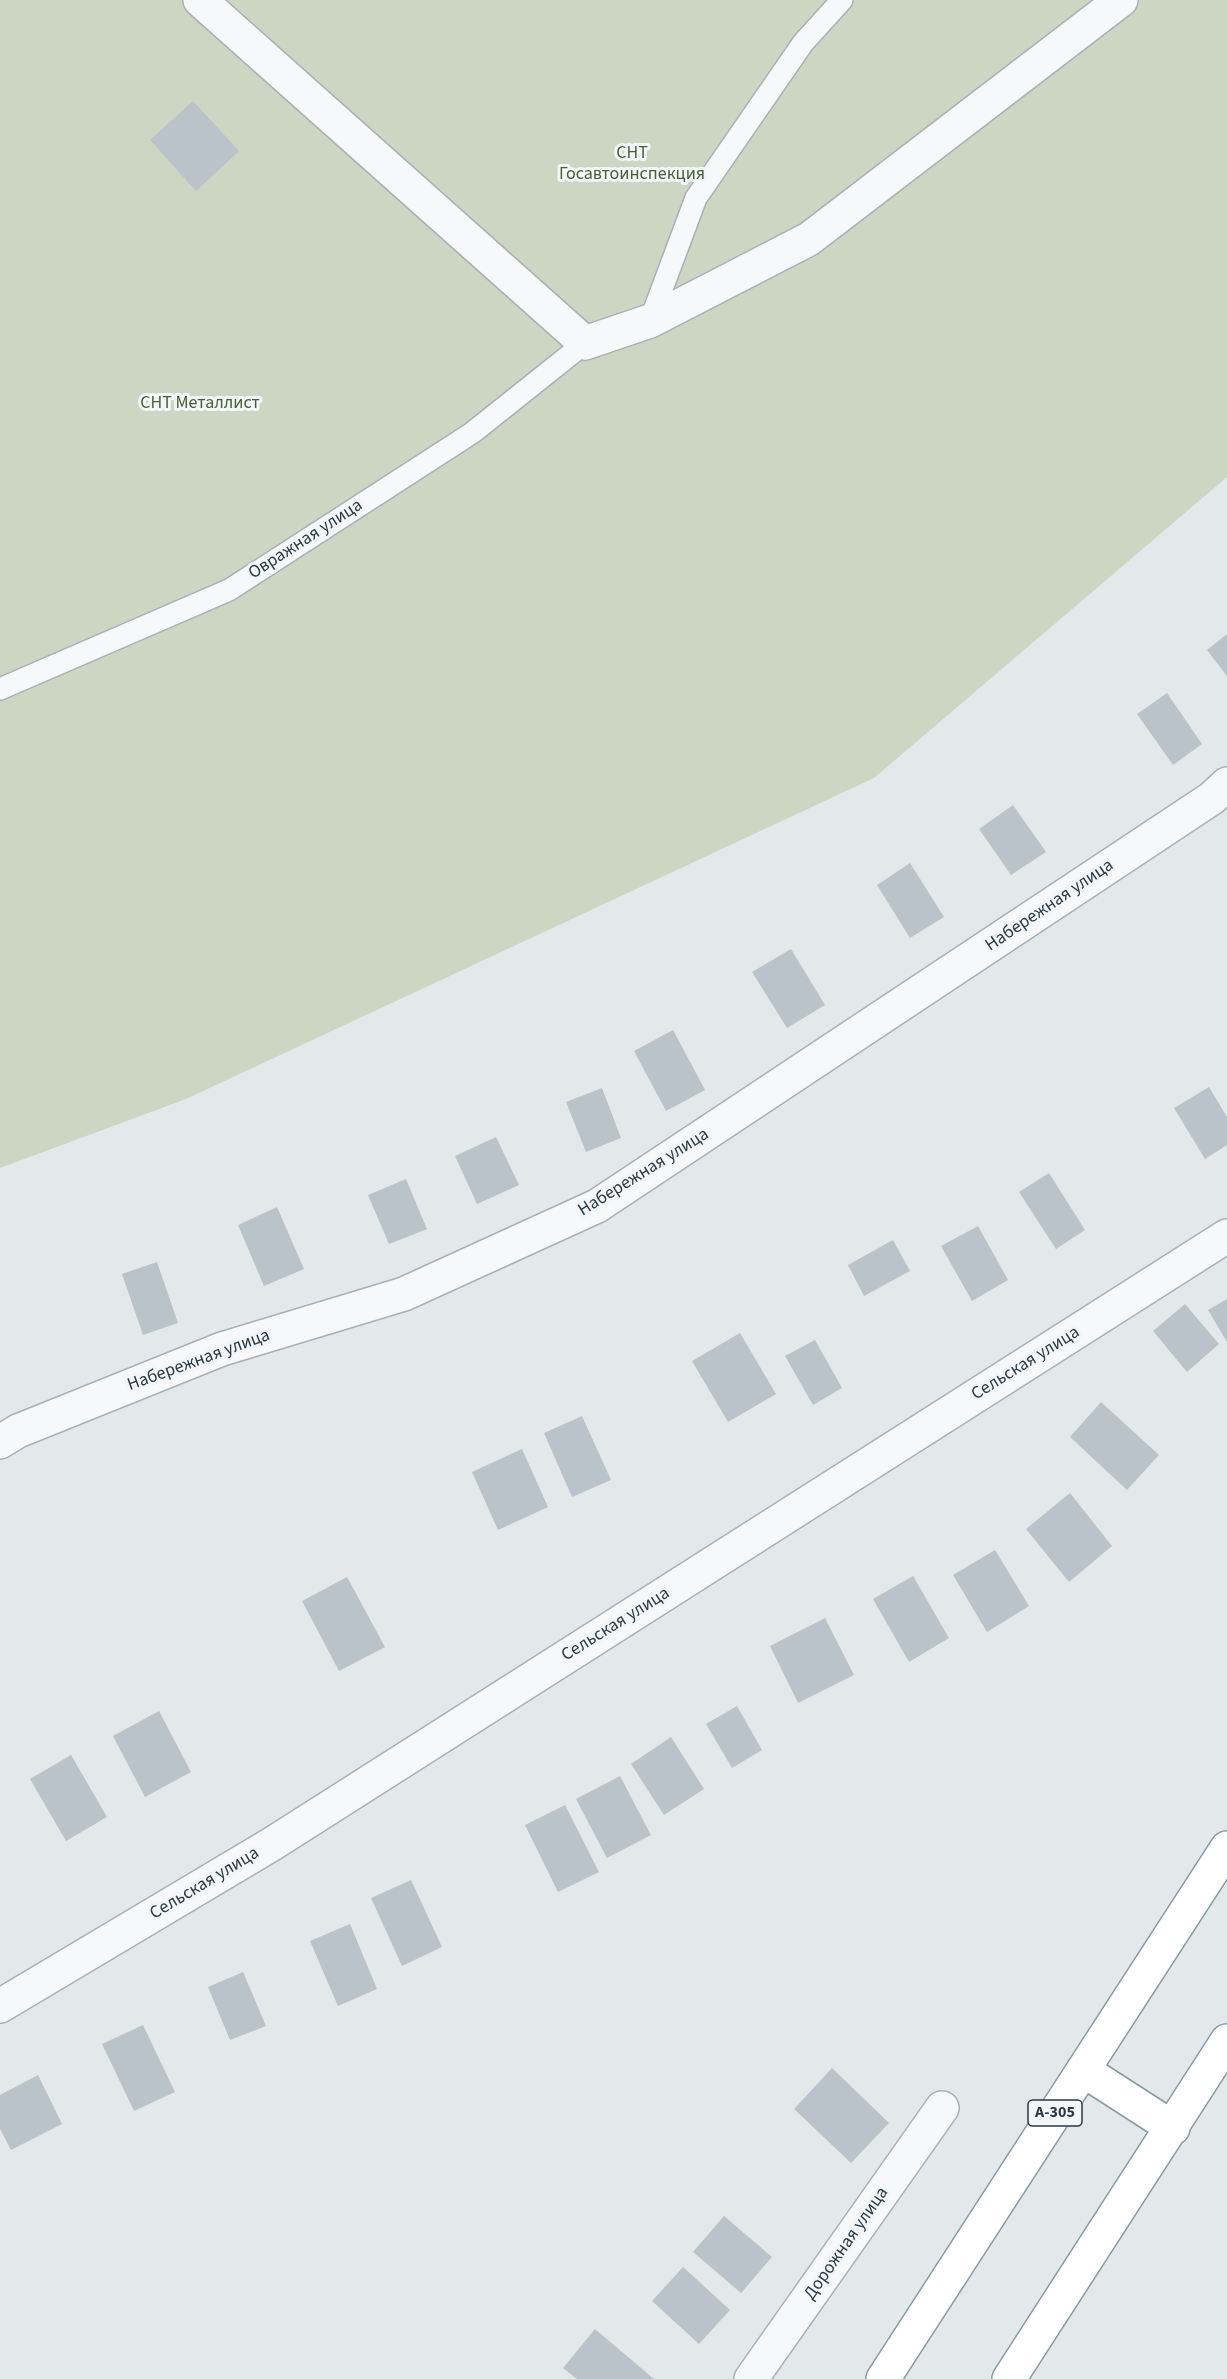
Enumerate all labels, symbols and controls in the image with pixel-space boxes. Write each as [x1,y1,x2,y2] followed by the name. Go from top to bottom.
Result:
[559,143,705,186] park label: СНТ Госавтоинспекция
[140,393,260,415] park label: СНТ Металлист
[245,495,367,585] street label: Овражная улица
[982,855,1118,957] street label: Набережная улица
[575,1124,713,1222] street label: Набережная улица
[968,1322,1084,1406] street label: Сельская улица
[125,1325,273,1397] street label: Набережная улица
[558,1583,674,1667] street label: Сельская улица
[146,1843,264,1925] street label: Сельская улица
[1028,2100,1082,2126] road number: А-305
[800,2183,894,2305] street label: Дорожная улица

